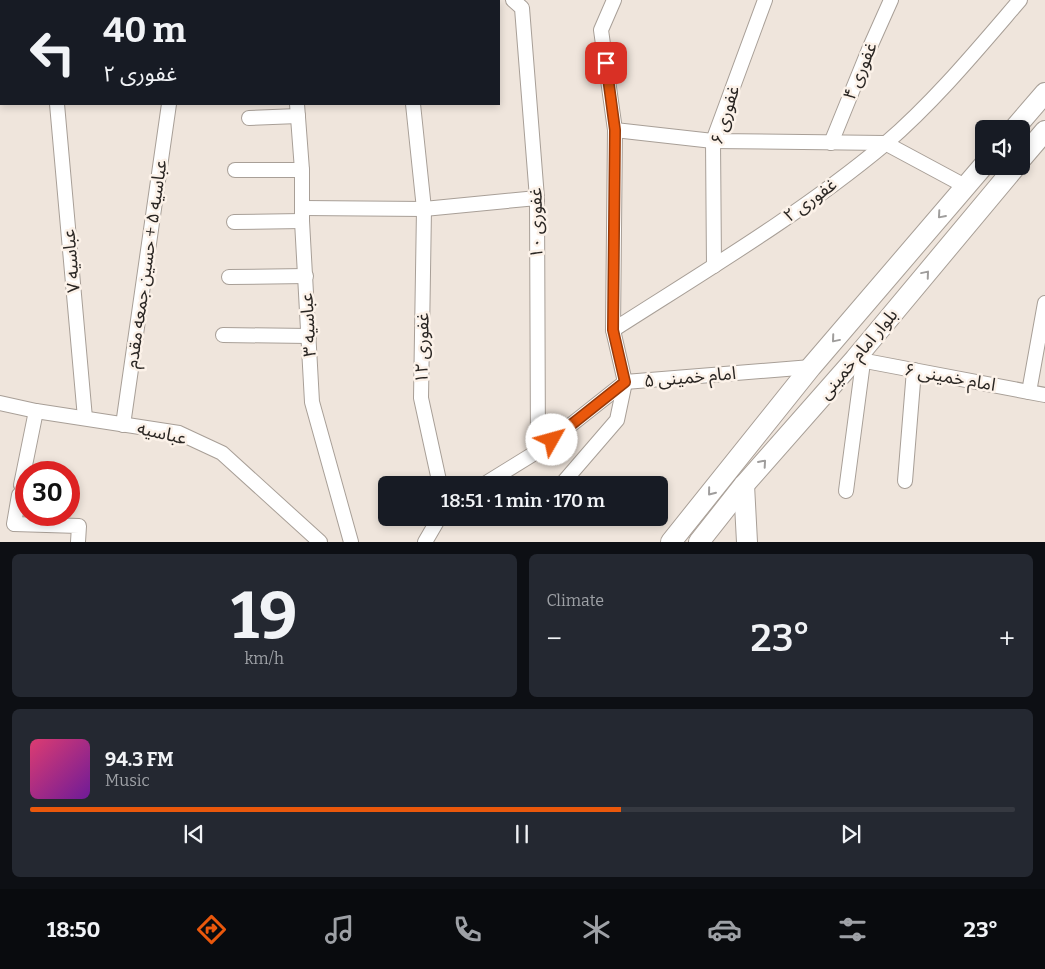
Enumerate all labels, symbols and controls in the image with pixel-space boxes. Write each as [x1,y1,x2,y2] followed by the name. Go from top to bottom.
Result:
[103,9,186,51] text: 40 m
[20,20,85,85] icon: left
[838,39,882,103] street label: غفوری ۴
[585,42,627,84] pin
[592,49,620,77] icon: arrive
[103,60,177,87] text: غفوری ۲
[706,83,744,147] street label: غفوری ۶
[975,120,1030,175] map controls
[975,120,1030,175] button: sound
[120,158,174,370] street label: عباسیه ۵ + حسین جمعه مقدم
[779,173,841,227] street label: غفوری ۲
[524,187,548,259] street label: غفوری ۱۰
[938,209,946,218] one-way arrow
[57,228,85,294] street label: عباسیه ۷
[921,270,930,279] one-way arrow
[295,292,321,358] street label: عباسیه ۳
[814,304,905,406] street label: بلوار امام خمینی
[410,312,434,384] street label: غفوری ۱۲
[832,333,841,342] one-way arrow
[902,358,997,399] street label: امام خمینی ۶
[643,362,737,395] street label: امام خمینی ۵
[525,413,577,465] position arrow
[135,417,189,449] street label: عباسیه
[758,460,767,469] one-way arrow
[15,461,80,526] speed limit sign: 30
[708,487,717,496] one-way arrow
[441,489,605,512] text: 18:51 · 1 min · 170 m
[231,577,298,655] text: 19
[547,591,604,610] text: Climate
[751,615,810,661] text: 23°
[547,622,562,655] text: −
[999,622,1015,655] text: +
[244,649,284,668] text: km/h
[105,748,173,771] text: 94.3 FM
[105,771,150,790] text: Music
[180,820,208,848] icon: previous
[508,820,536,848] icon: pause
[837,820,865,848] icon: next
[194,912,229,947] icon: directions
[322,912,357,947] icon: music
[450,912,485,947] icon: phone
[579,912,614,947] icon: climate
[707,912,742,947] icon: car
[835,912,870,947] icon: filters
[47,916,101,943] text: 18:50
[964,916,998,943] text: 23°

